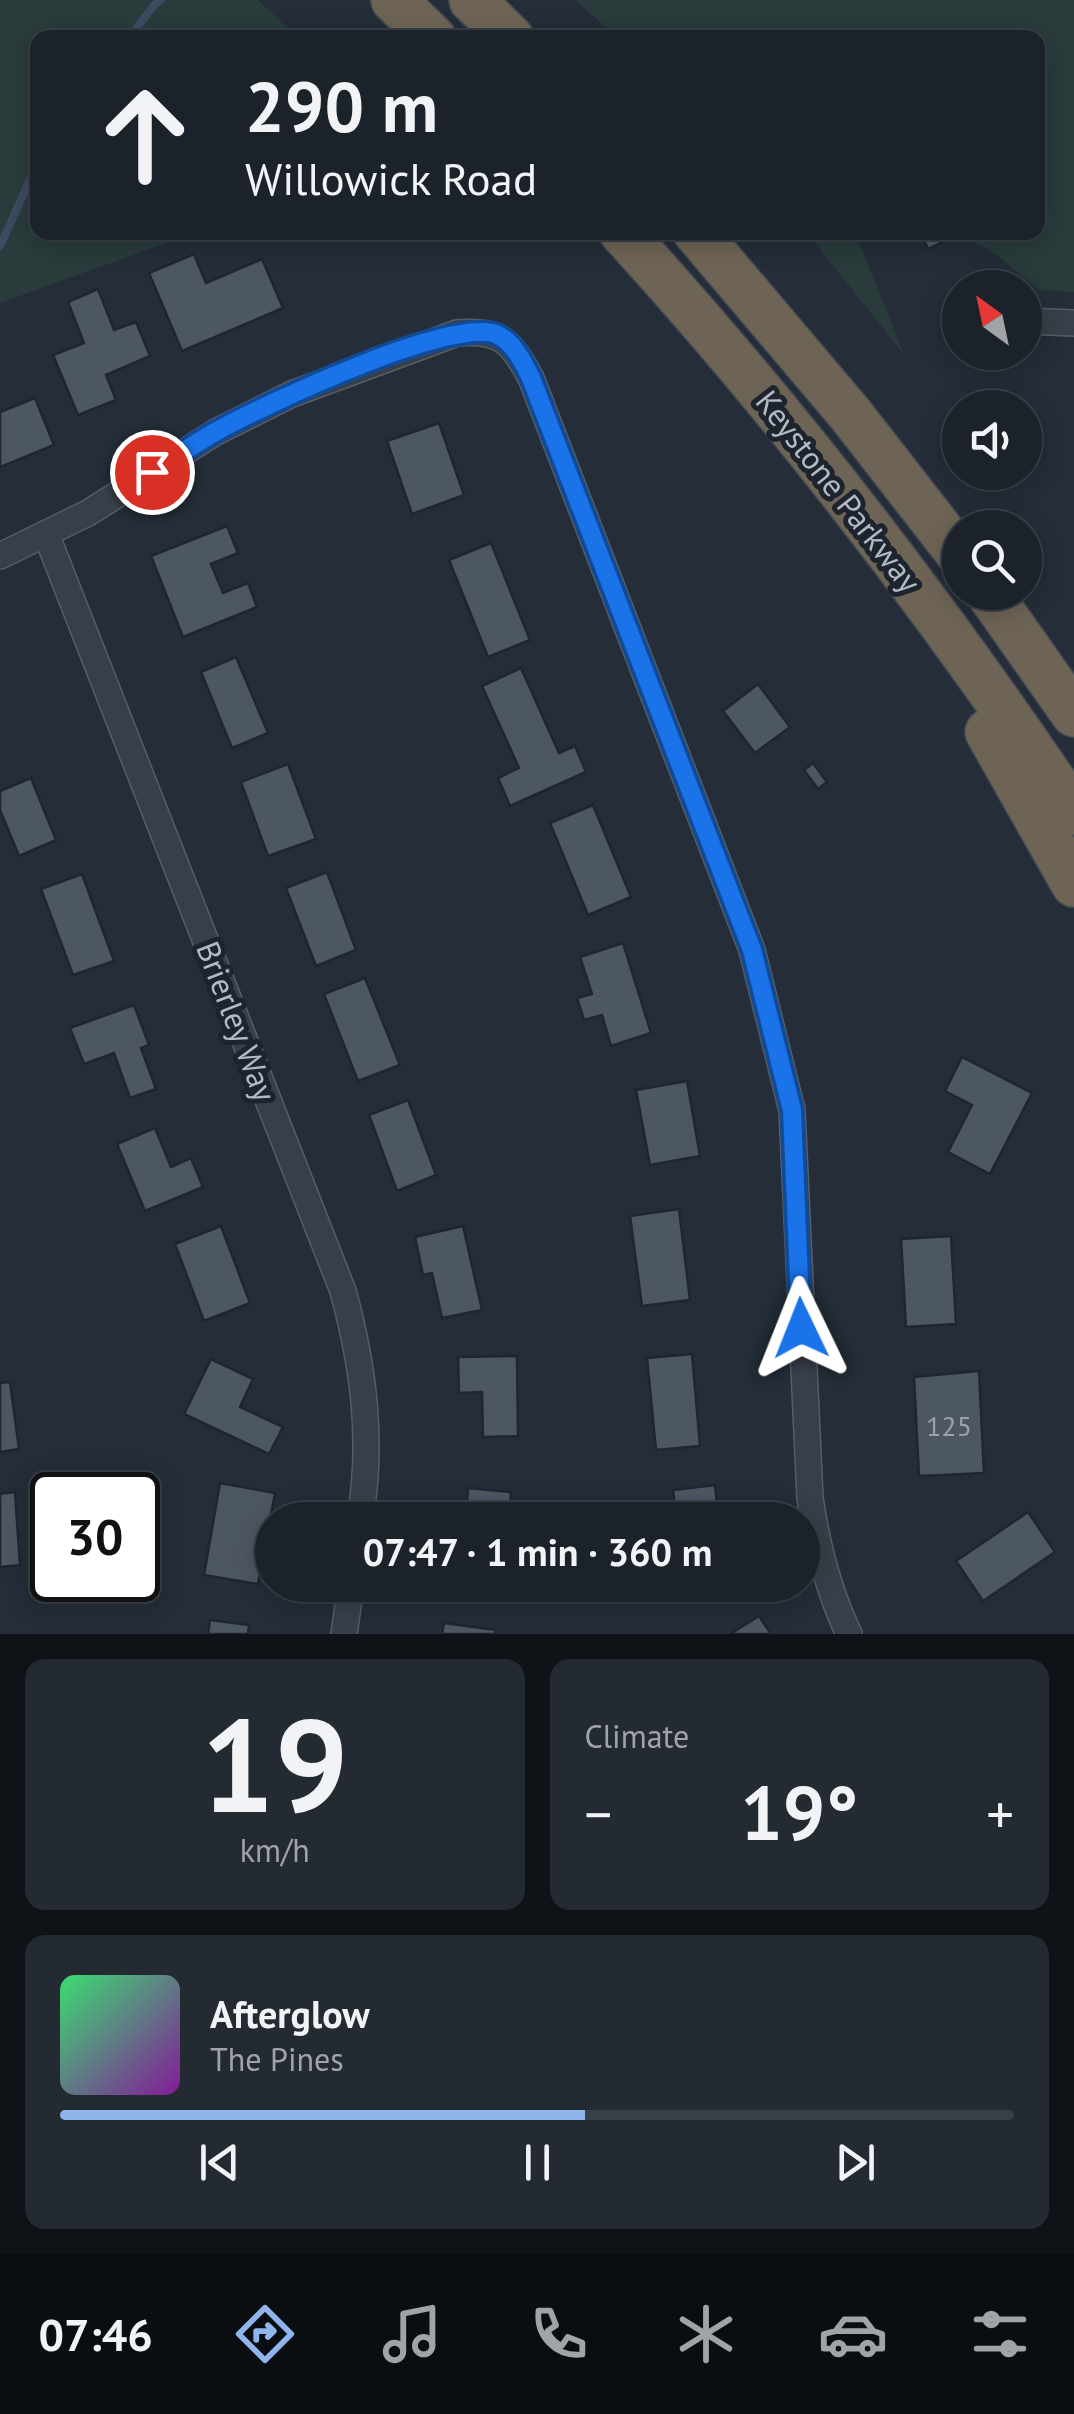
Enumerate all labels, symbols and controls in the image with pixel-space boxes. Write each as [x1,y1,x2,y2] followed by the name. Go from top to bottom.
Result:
[245,61,438,151] text: 290 m
[80,70,210,200] icon: ahead
[245,149,537,207] text: Willowick Road
[942,270,1042,370] north arrow
[942,270,1042,610] map controls
[747,382,931,601] street label: Keystone Parkway
[942,390,1042,490] button: sound
[110,430,195,515] pin
[125,445,180,500] icon: arrive
[942,510,1042,610] button: search
[187,935,287,1107] street label: Brierley Way
[749,1276,853,1380] position arrow
[926,1407,972,1444] house number: 125
[30,1472,160,1602] speed limit sign: 30
[363,1527,712,1576] text: 07:47 · 1 min · 360 m
[201,1680,348,1848] text: 19
[585,1715,689,1757] text: Climate
[740,1764,858,1861] text: 19°
[585,1778,612,1849] text: −
[986,1778,1014,1849] text: +
[240,1829,310,1871] text: km/h
[210,1989,370,2038] text: Afterglow
[210,2038,344,2080] text: The Pines
[192,2135,247,2190] icon: previous
[510,2135,565,2190] icon: pause
[828,2135,883,2190] icon: next
[230,2299,300,2369] icon: directions
[377,2299,447,2369] icon: music
[524,2299,594,2369] icon: phone
[671,2299,741,2369] icon: climate
[818,2299,888,2369] icon: car
[965,2299,1035,2369] icon: filters
[39,2305,153,2363] text: 07:46

